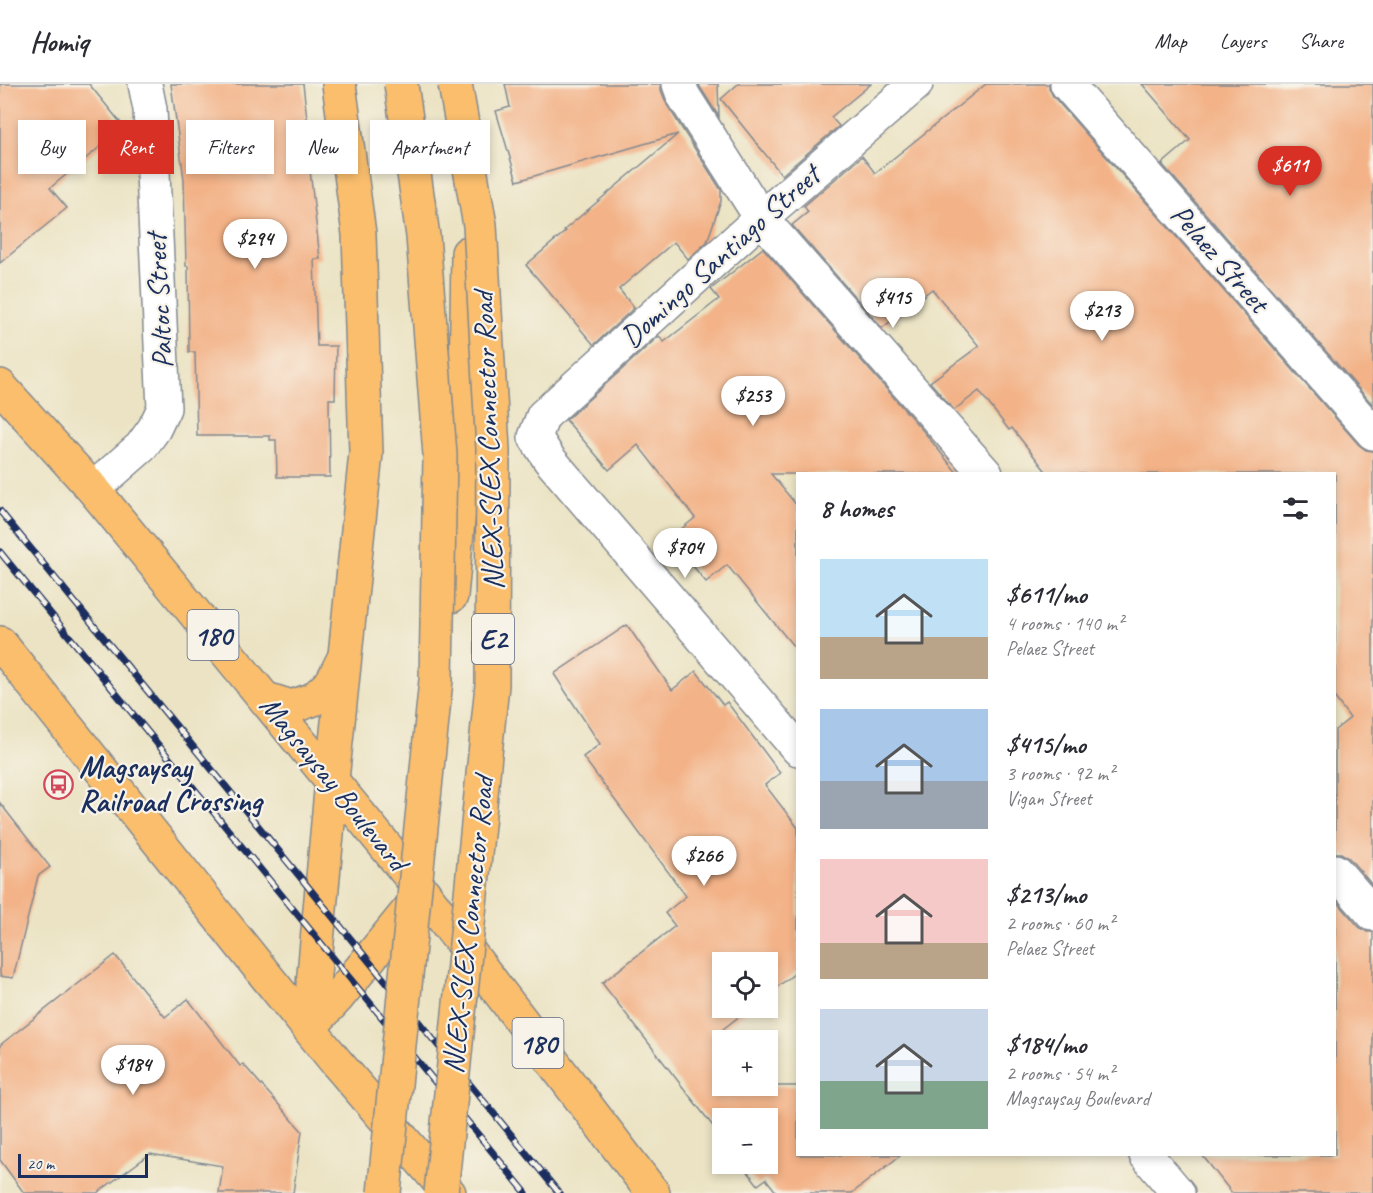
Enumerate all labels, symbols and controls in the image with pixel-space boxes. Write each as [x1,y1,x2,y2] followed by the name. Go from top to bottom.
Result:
[30,24,88,59] text: Homiq
[1154,28,1187,54] text: Map
[1220,28,1266,54] text: Layers
[1299,28,1343,54] text: Share
[18,120,86,174] chip: Buy
[98,120,174,174] chip: Rent
[186,120,274,174] chip: Filters
[286,120,358,174] chip: New
[370,120,490,174] chip: Apartment
[1254,146,1326,197] pin: $611
[1272,153,1308,178] text: $611
[612,154,831,356] street label: Domingo Santiago Street
[1162,196,1280,322] street label: Pelaez Street
[219,219,291,270] pin: $294
[237,226,273,251] text: $294
[136,228,182,370] street label: Paltoc Street
[857,278,929,329] pin: $415
[875,285,911,310] text: $415
[464,287,512,591] street label: NLEX-SLEX Connector Road
[1066,291,1138,342] pin: $213
[1084,298,1120,323] text: $213
[717,376,789,427] pin: $253
[735,383,771,408] text: $253
[820,492,893,525] text: 8 homes
[1279,492,1312,525] icon: filters
[649,528,721,579] pin: $704
[667,535,703,560] text: $704
[1006,578,1087,611] text: $611/mo
[868,583,940,655] icon: home
[188,610,238,660] road number: 180
[1006,611,1123,636] text: 4 rooms · 140 m²
[472,614,514,664] road number: E2
[1006,636,1094,661] text: Pelaez Street
[251,687,419,882] street label: Magsaysay Boulevard
[1006,728,1086,761] text: $415/mo
[868,733,940,805] icon: home
[79,748,265,820] place label: Magsaysay Railroad Crossing
[1006,761,1114,786] text: 3 rooms · 92 m²
[42,768,74,800] bus stop icon: Magsaysay Railroad Crossing
[433,770,503,1075] street label: NLEX-SLEX Connector Road
[1006,786,1092,811] text: Vigan Street
[668,836,740,887] pin: $266
[686,843,722,868] text: $266
[1006,878,1086,911] text: $213/mo
[868,883,940,955] icon: home
[1006,911,1114,936] text: 2 rooms · 60 m²
[1006,936,1094,961] text: Pelaez Street
[712,952,778,1174] map controls
[712,952,778,1018] button: locate
[512,1018,564,1068] road number: 180
[1006,1028,1086,1061] text: $184/mo
[712,1030,778,1096] button: +
[868,1033,940,1105] icon: home
[97,1045,169,1096] pin: $184
[115,1052,151,1077] text: $184
[1006,1061,1114,1086] text: 2 rooms · 54 m²
[1006,1086,1150,1111] text: Magsaysay Boulevard
[712,1108,778,1174] button: −
[18,1151,148,1178] scale bar
[27,1154,54,1174] text: 20 m

